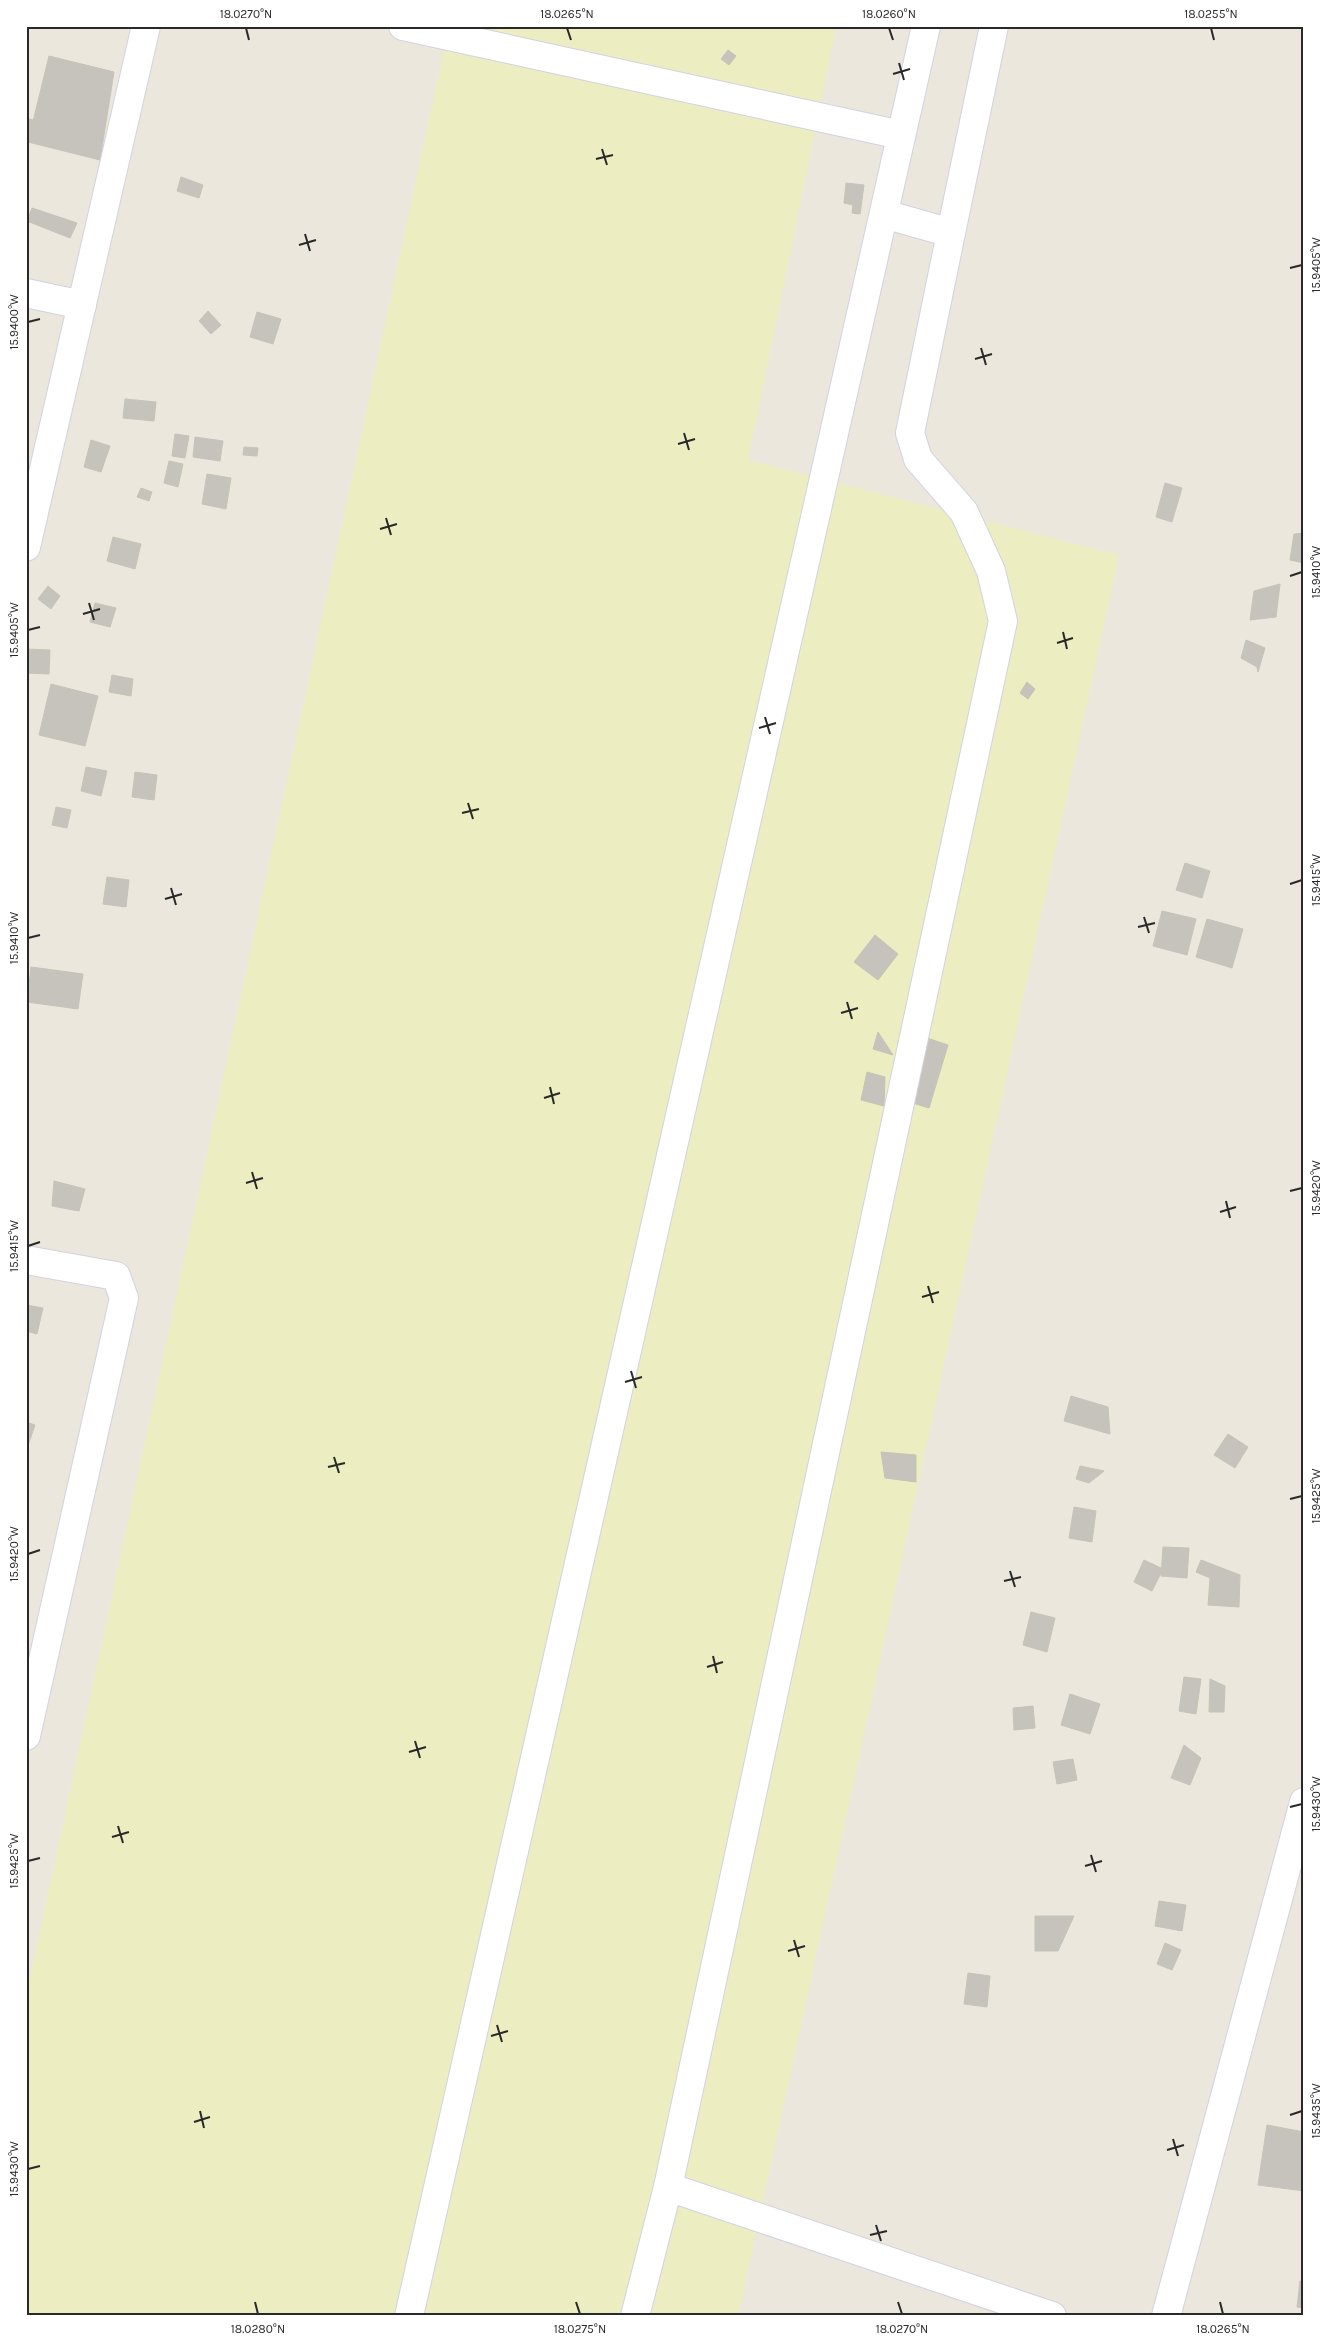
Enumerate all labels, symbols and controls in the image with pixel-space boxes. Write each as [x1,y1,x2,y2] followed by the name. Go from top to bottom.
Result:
[220,7,272,21] text: 18.0270°N
[540,7,594,21] text: 18.0265°N
[862,7,916,21] text: 18.0260°N
[1184,7,1238,21] text: 18.0255°N
[1309,237,1323,293] text: 15.9405°W
[7,294,21,350] text: 15.9400°W
[1309,546,1323,598] text: 15.9410°W
[7,602,21,658] text: 15.9405°W
[1309,854,1323,906] text: 15.9415°W
[7,912,21,964] text: 15.9410°W
[1309,1160,1323,1216] text: 15.9420°W
[7,1220,21,1272] text: 15.9415°W
[1309,1468,1323,1524] text: 15.9425°W
[7,1526,21,1582] text: 15.9420°W
[1309,1776,1323,1832] text: 15.9430°W
[7,1833,21,1889] text: 15.9425°W
[1309,2083,1323,2139] text: 15.9435°W
[7,2141,21,2197] text: 15.9430°W
[231,2322,285,2336] text: 18.0280°N
[554,2322,606,2336] text: 18.0275°N
[876,2322,928,2336] text: 18.0270°N
[1196,2322,1250,2336] text: 18.0265°N

